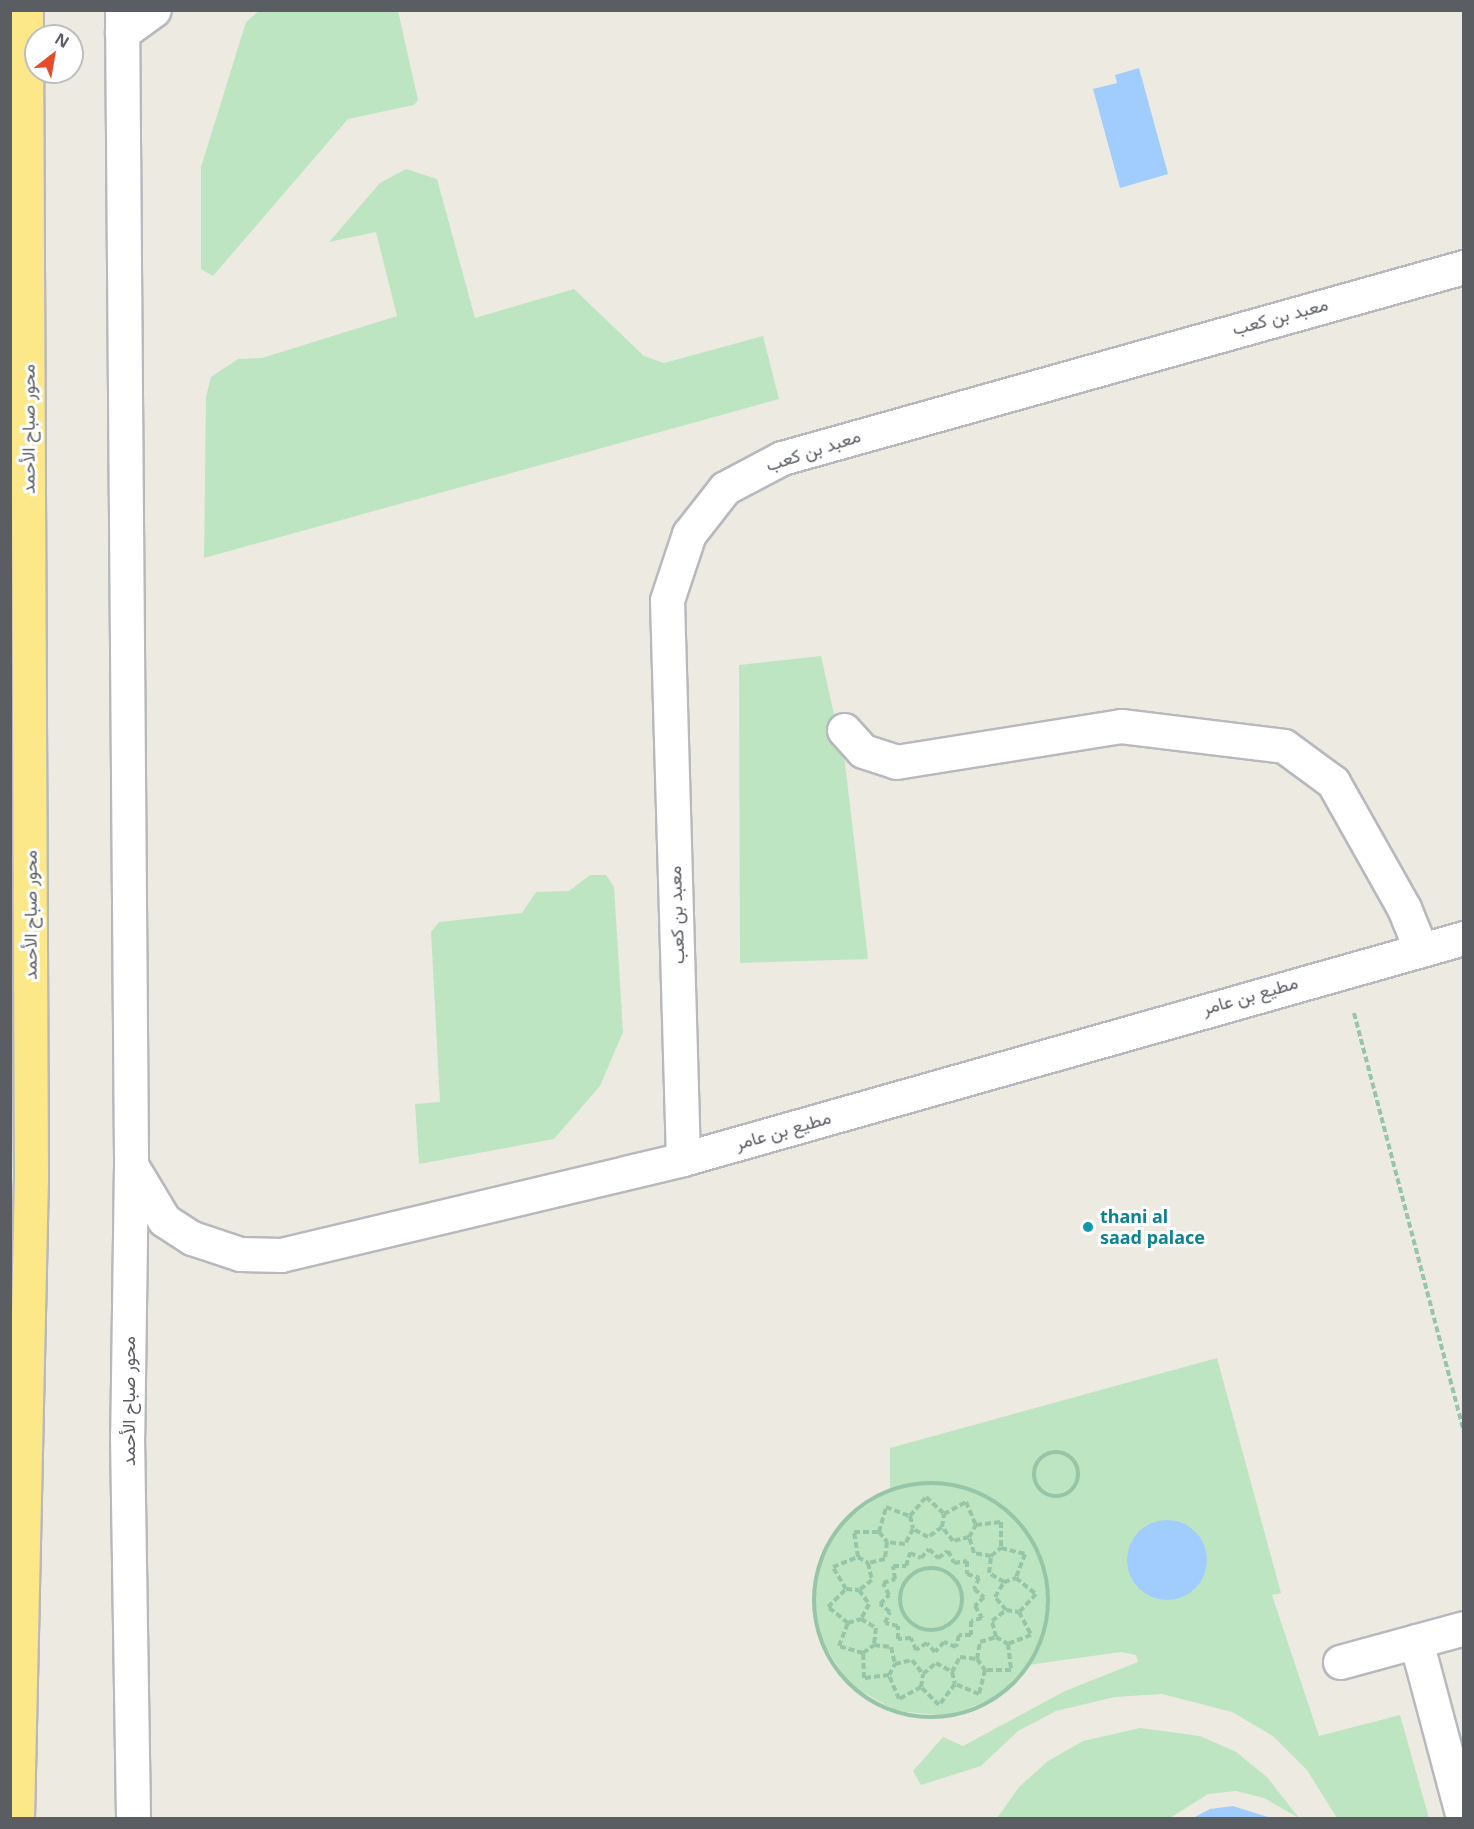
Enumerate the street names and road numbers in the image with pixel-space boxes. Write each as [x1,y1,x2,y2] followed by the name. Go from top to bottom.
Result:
[1230,293,1330,339] street label: معبد بن كعب
[17,364,39,494] street label: محور صباح الأحمد
[763,425,863,475] street label: معبد بن كعب
[19,850,41,980] street label: محور صباح الأحمد
[663,865,689,965] street label: معبد بن كعب
[1200,971,1300,1019] street label: مطيع بن عامر
[733,1106,833,1154] street label: مطيع بن عامر
[117,1336,139,1466] street label: محور صباح الأحمد

